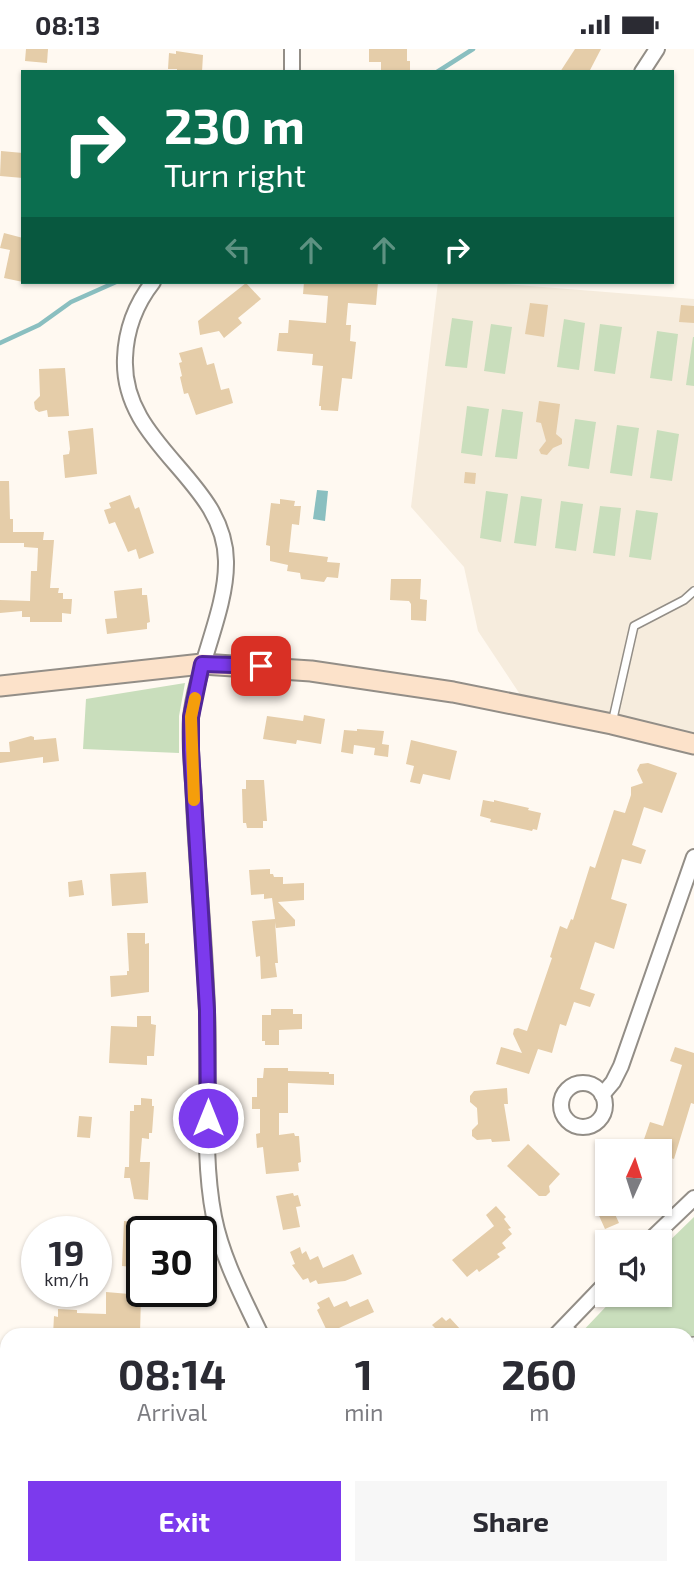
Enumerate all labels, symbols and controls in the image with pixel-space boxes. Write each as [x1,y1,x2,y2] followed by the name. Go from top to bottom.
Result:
[35,9,100,40] text: 08:13
[164,95,305,154] text: 230 m
[49,98,140,189] icon: right
[164,155,306,193] text: Turn right
[219,231,257,269] icon: left
[292,231,330,269] icon: ahead
[365,231,403,269] icon: ahead
[438,231,476,269] icon: right
[231,636,291,696] pin
[242,647,280,685] icon: arrive
[171,1081,245,1155] position arrow
[595,1139,672,1216] north arrow
[595,1139,672,1307] map controls
[126,1216,217,1307] speed limit sign: 30
[595,1230,672,1307] button: sound
[49,1231,84,1273] text: 19
[44,1268,89,1290] text: km/h
[118,1348,226,1398] text: 08:14
[355,1348,373,1398] text: 1
[501,1348,577,1398] text: 260
[137,1398,207,1426] text: Arrival
[344,1398,383,1426] text: min
[529,1398,549,1426] text: m
[28,1481,341,1561] button: Exit
[355,1481,667,1561] button: Share

